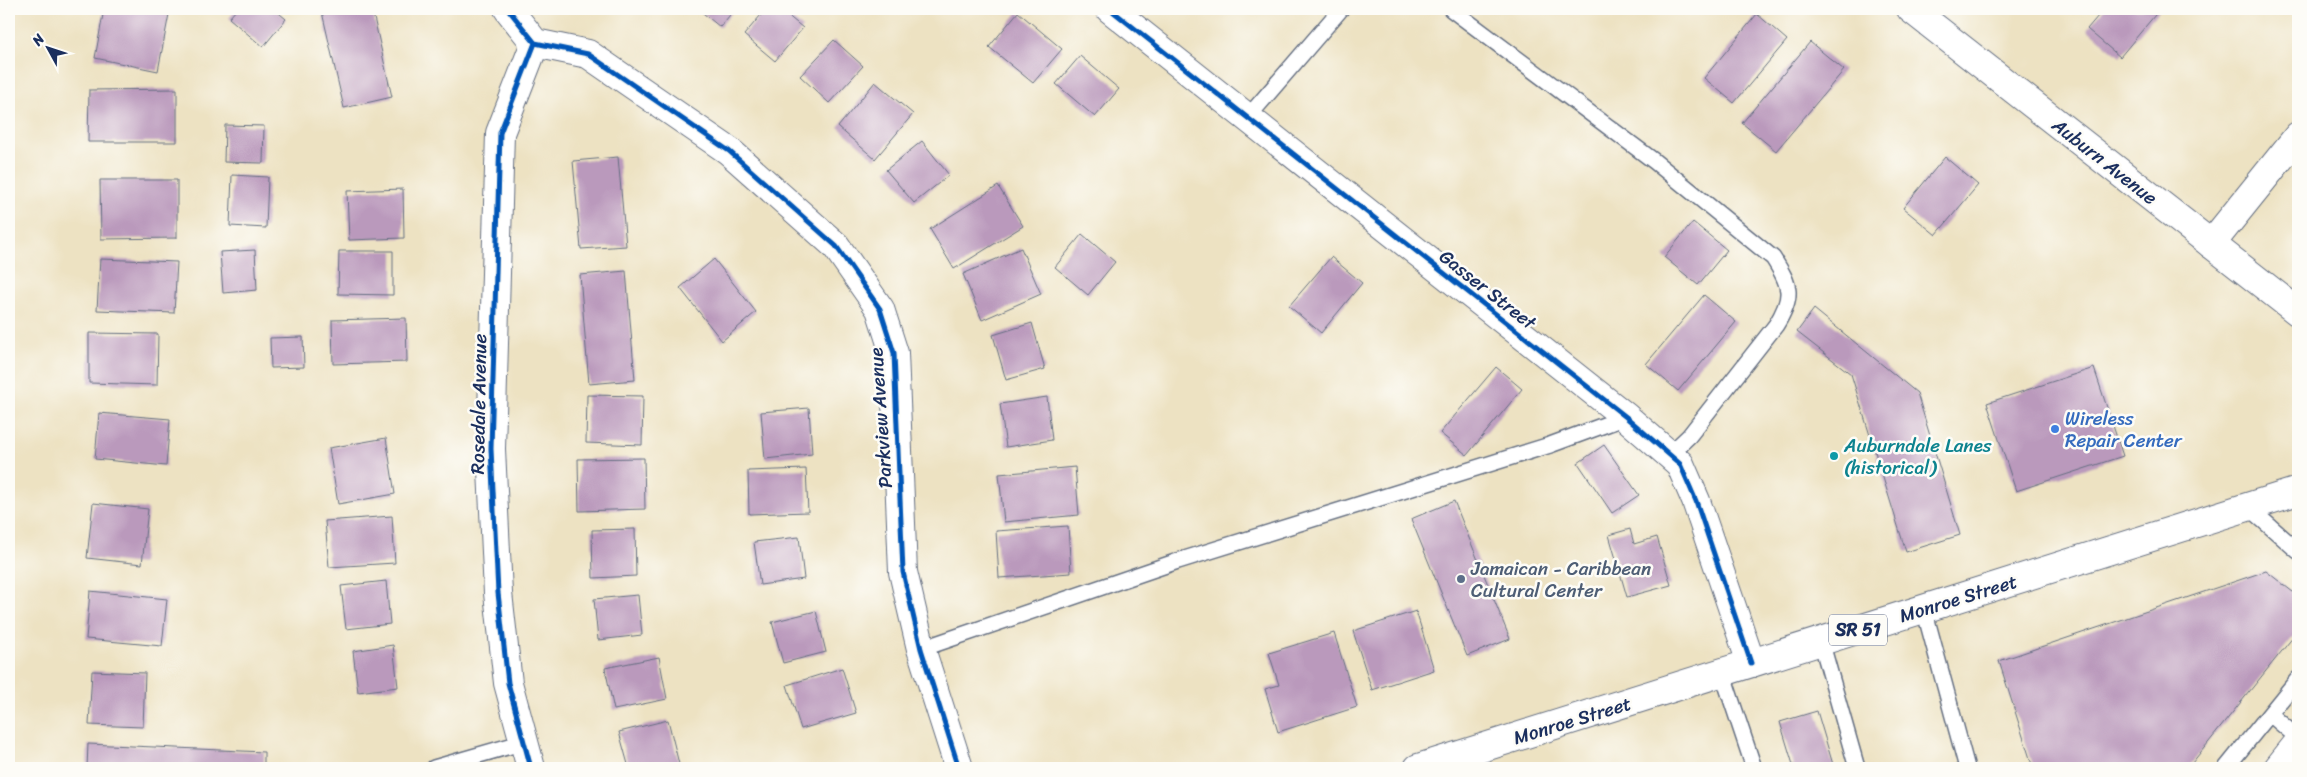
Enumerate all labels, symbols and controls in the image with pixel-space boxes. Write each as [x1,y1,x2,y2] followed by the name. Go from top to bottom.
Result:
[22,22,72,72] north arrow
[25,28,51,52] text: N
[2044,109,2165,214] street label: Auburn Avenue
[1432,241,1545,339] street label: Gasser Street
[461,333,496,475] street label: Rosedale Avenue
[859,346,902,489] street label: Parkview Avenue
[2065,402,2183,457] place label: Wireless Repair Center
[2049,423,2061,435] marker: Wireless Repair Center
[1843,429,1992,484] place label: Auburndale Lanes (historical)
[1828,450,1840,462] marker: Auburndale Lanes (historical)
[1470,552,1651,607] place label: Jamaican - Caribbean Cultural Center
[1895,565,2021,632] street label: Monroe Street
[1455,573,1467,585] marker: Jamaican - Caribbean Cultural Center
[1829,614,1887,646] road number: SR 51
[1509,687,1635,754] street label: Monroe Street

